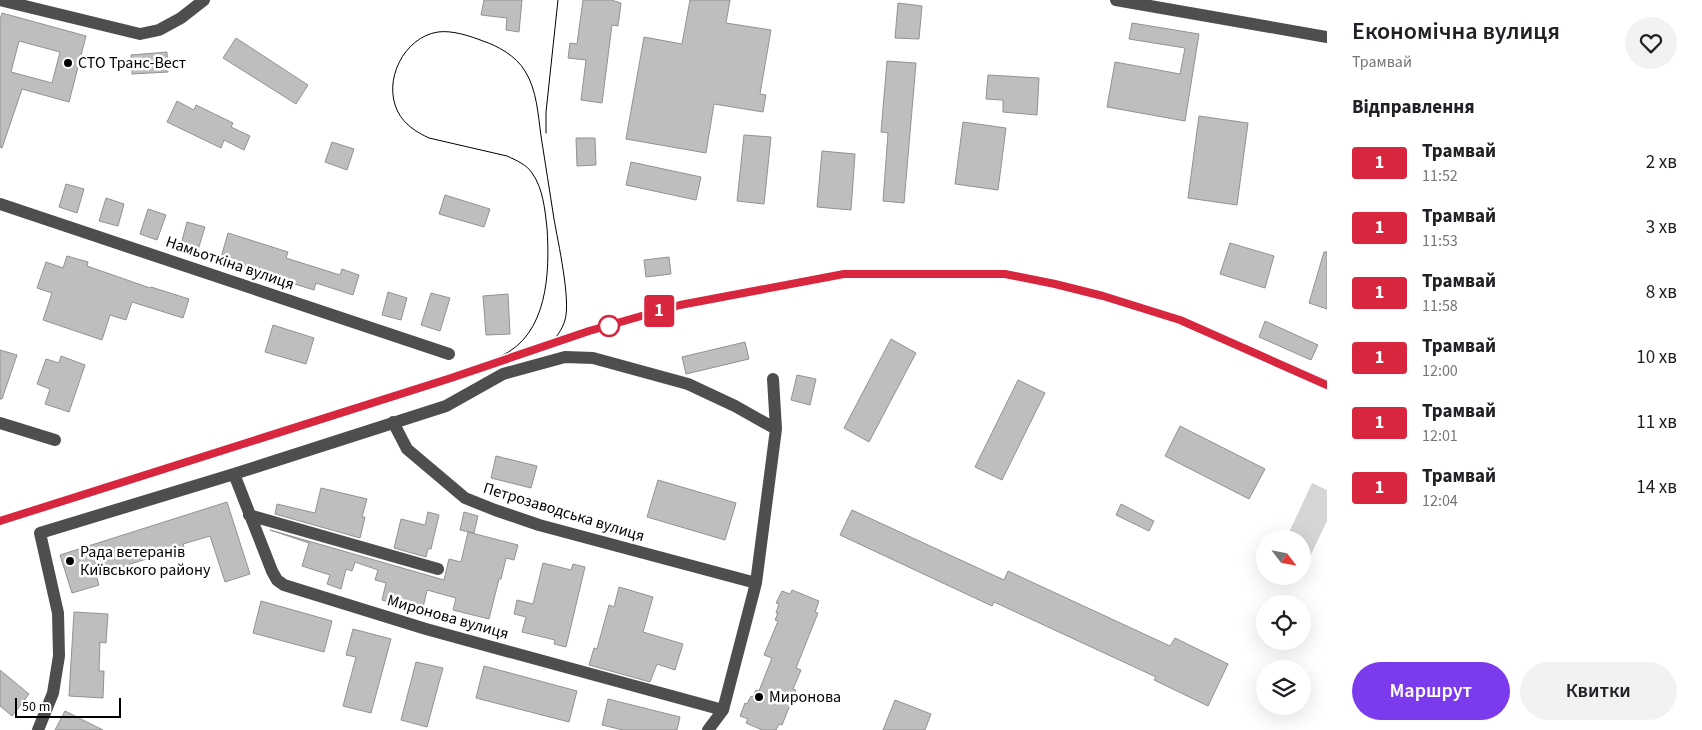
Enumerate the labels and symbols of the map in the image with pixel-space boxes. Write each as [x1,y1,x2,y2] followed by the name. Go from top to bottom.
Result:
[78,52,186,74] place label: СТО Транс-Вест
[62,57,74,69] marker: СТО Транс-Вест
[163,231,297,295] street label: Намьоткіна вулиця
[643,295,675,327] line badge: 1
[598,315,620,337] unlabelled marker
[481,477,647,547] street label: Петрозаводська вулиця
[1256,530,1311,585] north arrow
[80,541,211,581] place label: Рада ветеранів Київського району
[64,555,76,567] marker: Рада ветеранів Київського району
[385,589,511,645] street label: Миронова вулиця
[769,686,841,708] place label: Миронова
[753,691,765,703] marker: Миронова
[15,695,121,718] scale bar

